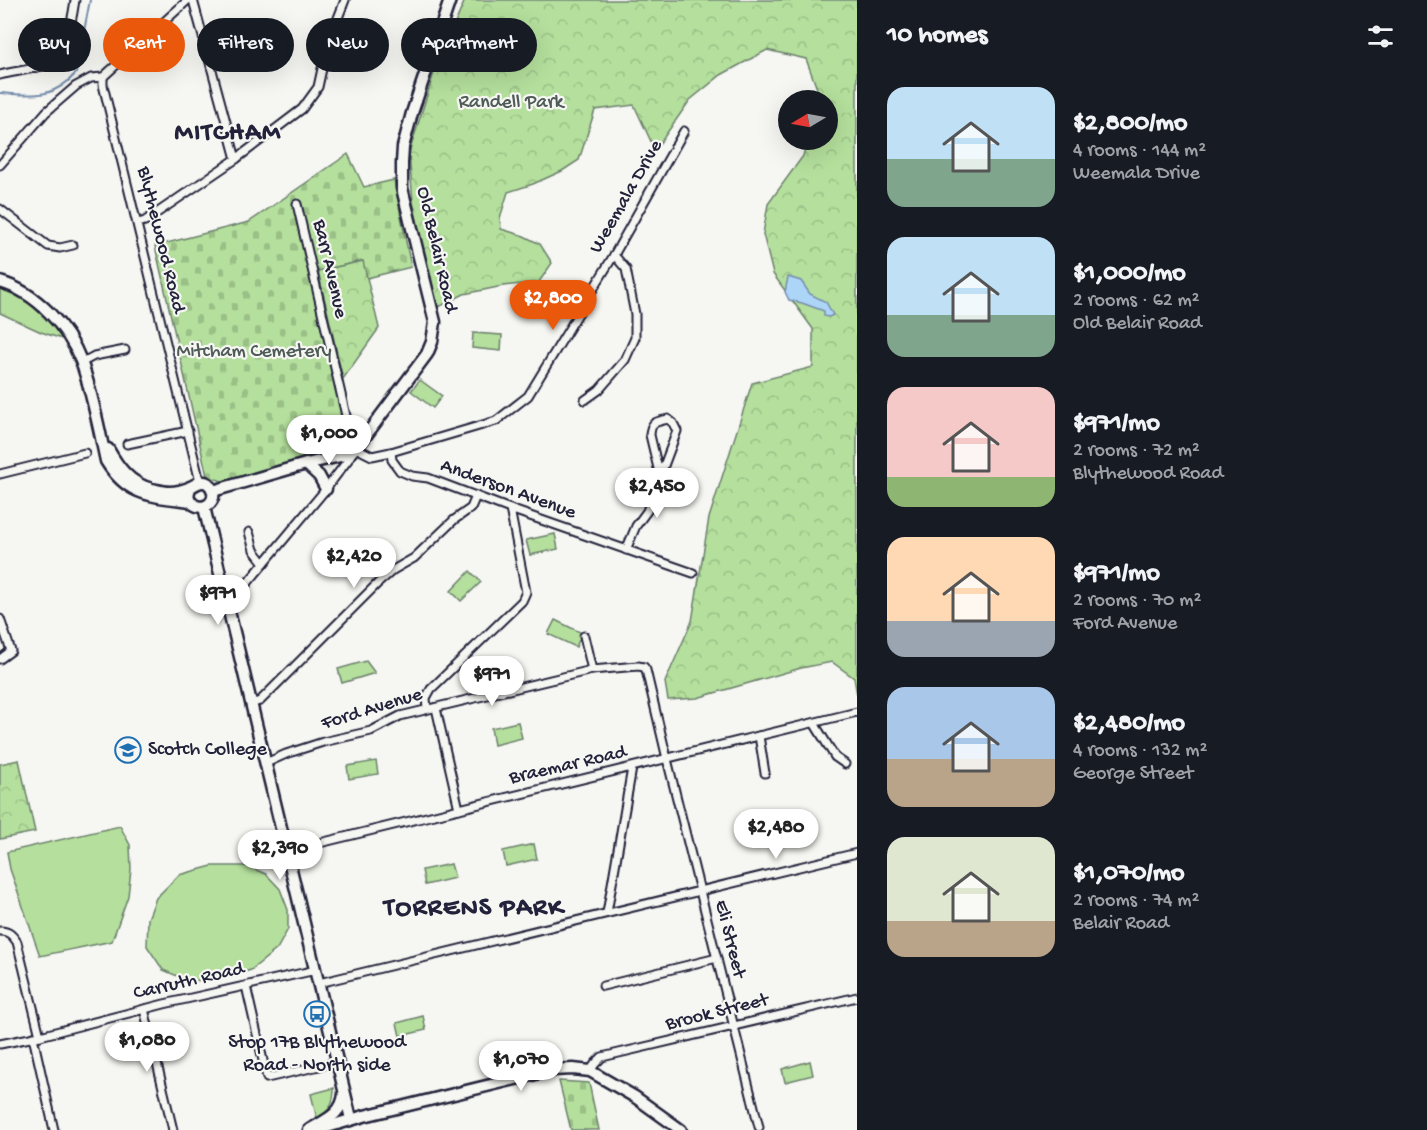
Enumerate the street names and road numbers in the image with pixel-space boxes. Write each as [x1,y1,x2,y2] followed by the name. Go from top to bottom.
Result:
[585,136,669,258] street label: Weemala Drive
[130,163,190,318] street label: Blythewood Road
[410,185,462,318] street label: Old Belair Road
[306,217,352,321] street label: Barr Avenue
[437,455,580,525] street label: Anderson Avenue
[318,684,426,737] street label: Ford Avenue
[506,741,631,791] street label: Braemar Road
[708,898,750,982] street label: Eli Street
[131,958,249,1006] street label: Carruth Road
[662,989,773,1037] street label: Brook Street

